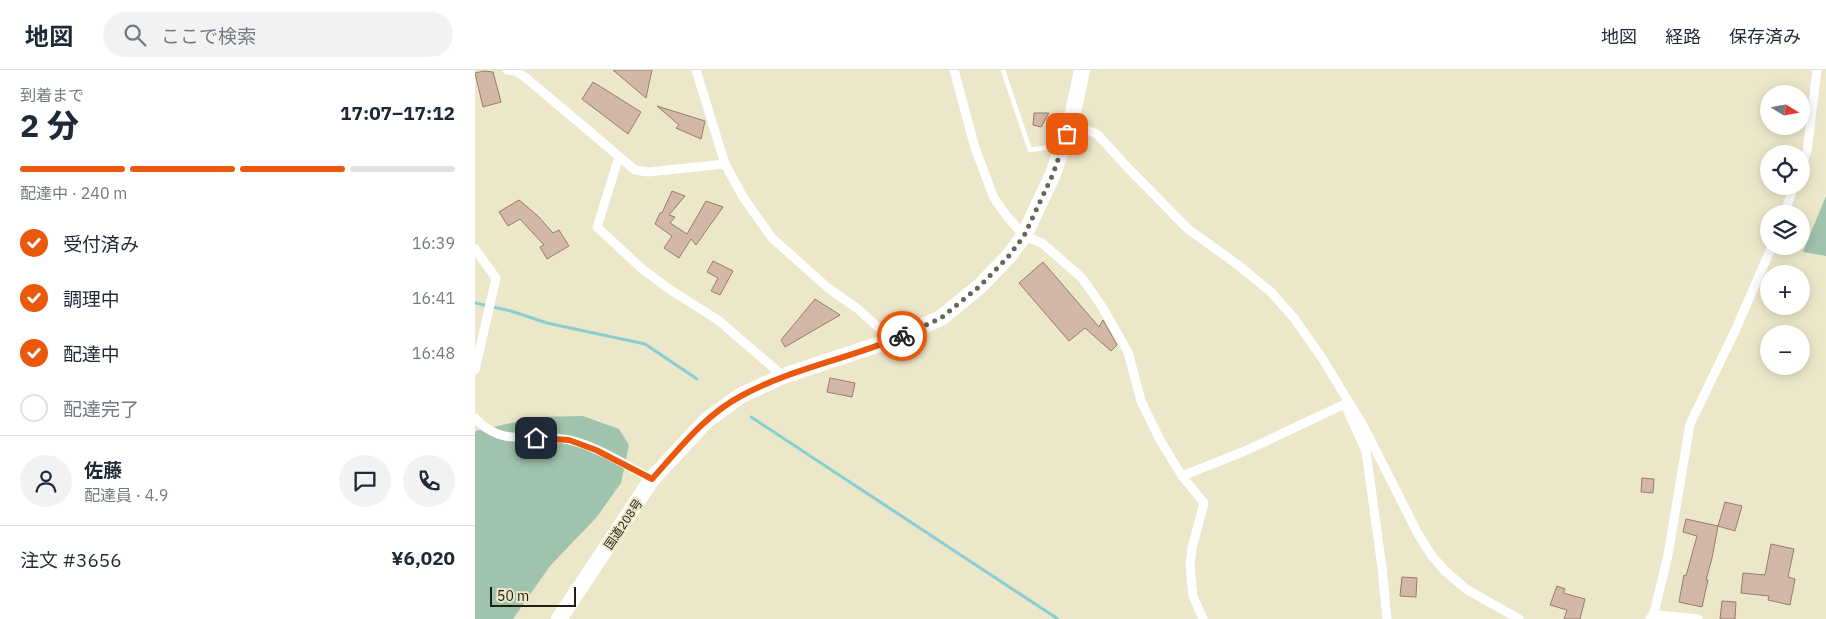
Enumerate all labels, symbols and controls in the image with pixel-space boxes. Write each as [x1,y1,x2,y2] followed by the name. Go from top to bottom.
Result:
[103,12,453,57] search box
[25,20,73,52] text: 地図
[121,21,149,49] icon: search
[161,24,256,48] text: ここで検索
[1601,25,1637,48] text: 地図
[1665,25,1701,48] text: 経路
[1729,25,1801,48] text: 保存済み
[20,85,84,105] text: 到着まで
[1760,85,1810,135] north arrow
[1760,85,1810,375] map controls
[340,101,455,125] text: 17:07–17:12
[20,104,79,146] text: 2 分
[1046,113,1088,155] pin
[1053,120,1081,148] icon: bag
[1760,145,1810,195] button: locate
[20,183,127,203] text: 配達中 · 240 m
[1760,205,1810,255] button: layers
[20,229,48,257] icon: check
[63,232,139,256] text: 受付済み
[412,233,455,253] text: 16:39
[1760,265,1810,315] button: +
[20,284,48,312] icon: check
[63,287,120,311] text: 調理中
[412,288,455,308] text: 16:41
[877,311,927,361] courier
[888,322,916,350] icon: bike
[1760,325,1810,375] button: −
[20,339,48,367] icon: check
[63,342,120,366] text: 配達中
[412,343,455,363] text: 16:48
[63,397,139,421] text: 配達完了
[515,417,557,459] pin
[522,424,550,452] icon: home
[20,455,72,507] button: person
[339,455,391,507] button: chat
[403,455,455,507] button: phone
[84,458,122,482] text: 佐藤
[84,485,168,505] text: 配達員 · 4.9
[601,496,645,552] street label: 国道208号
[391,546,455,570] text: ¥6,020
[20,548,122,572] text: 注文 #3656
[490,584,576,607] scale bar
[497,587,529,605] text: 50 m

